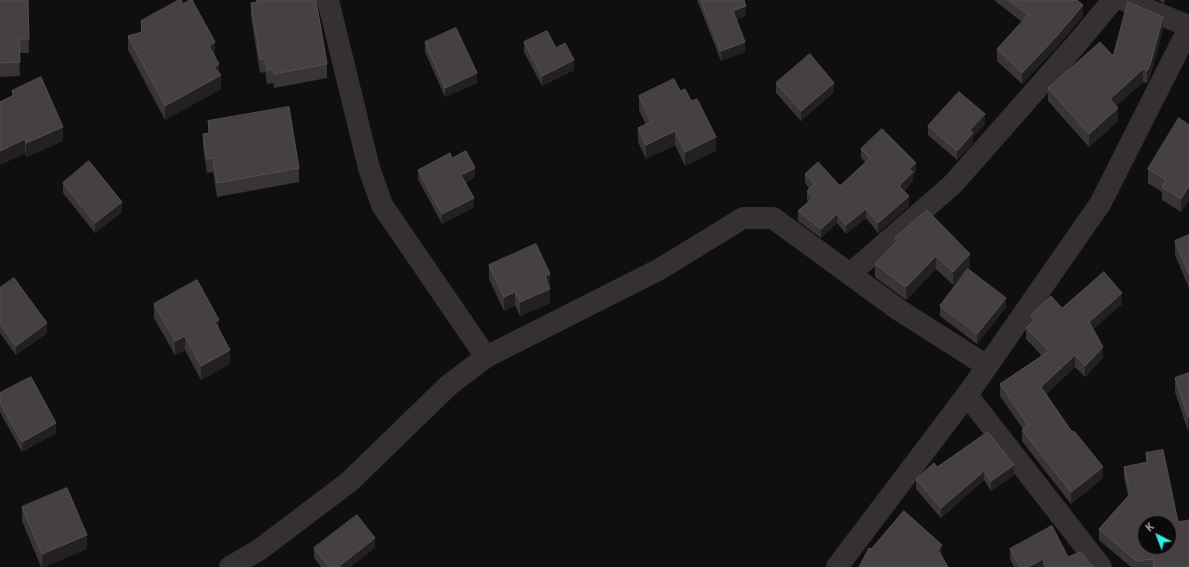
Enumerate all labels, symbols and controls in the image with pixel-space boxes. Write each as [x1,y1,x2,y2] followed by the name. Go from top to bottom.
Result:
[1137,515,1177,555] north arrow
[1142,519,1156,534] text: K

